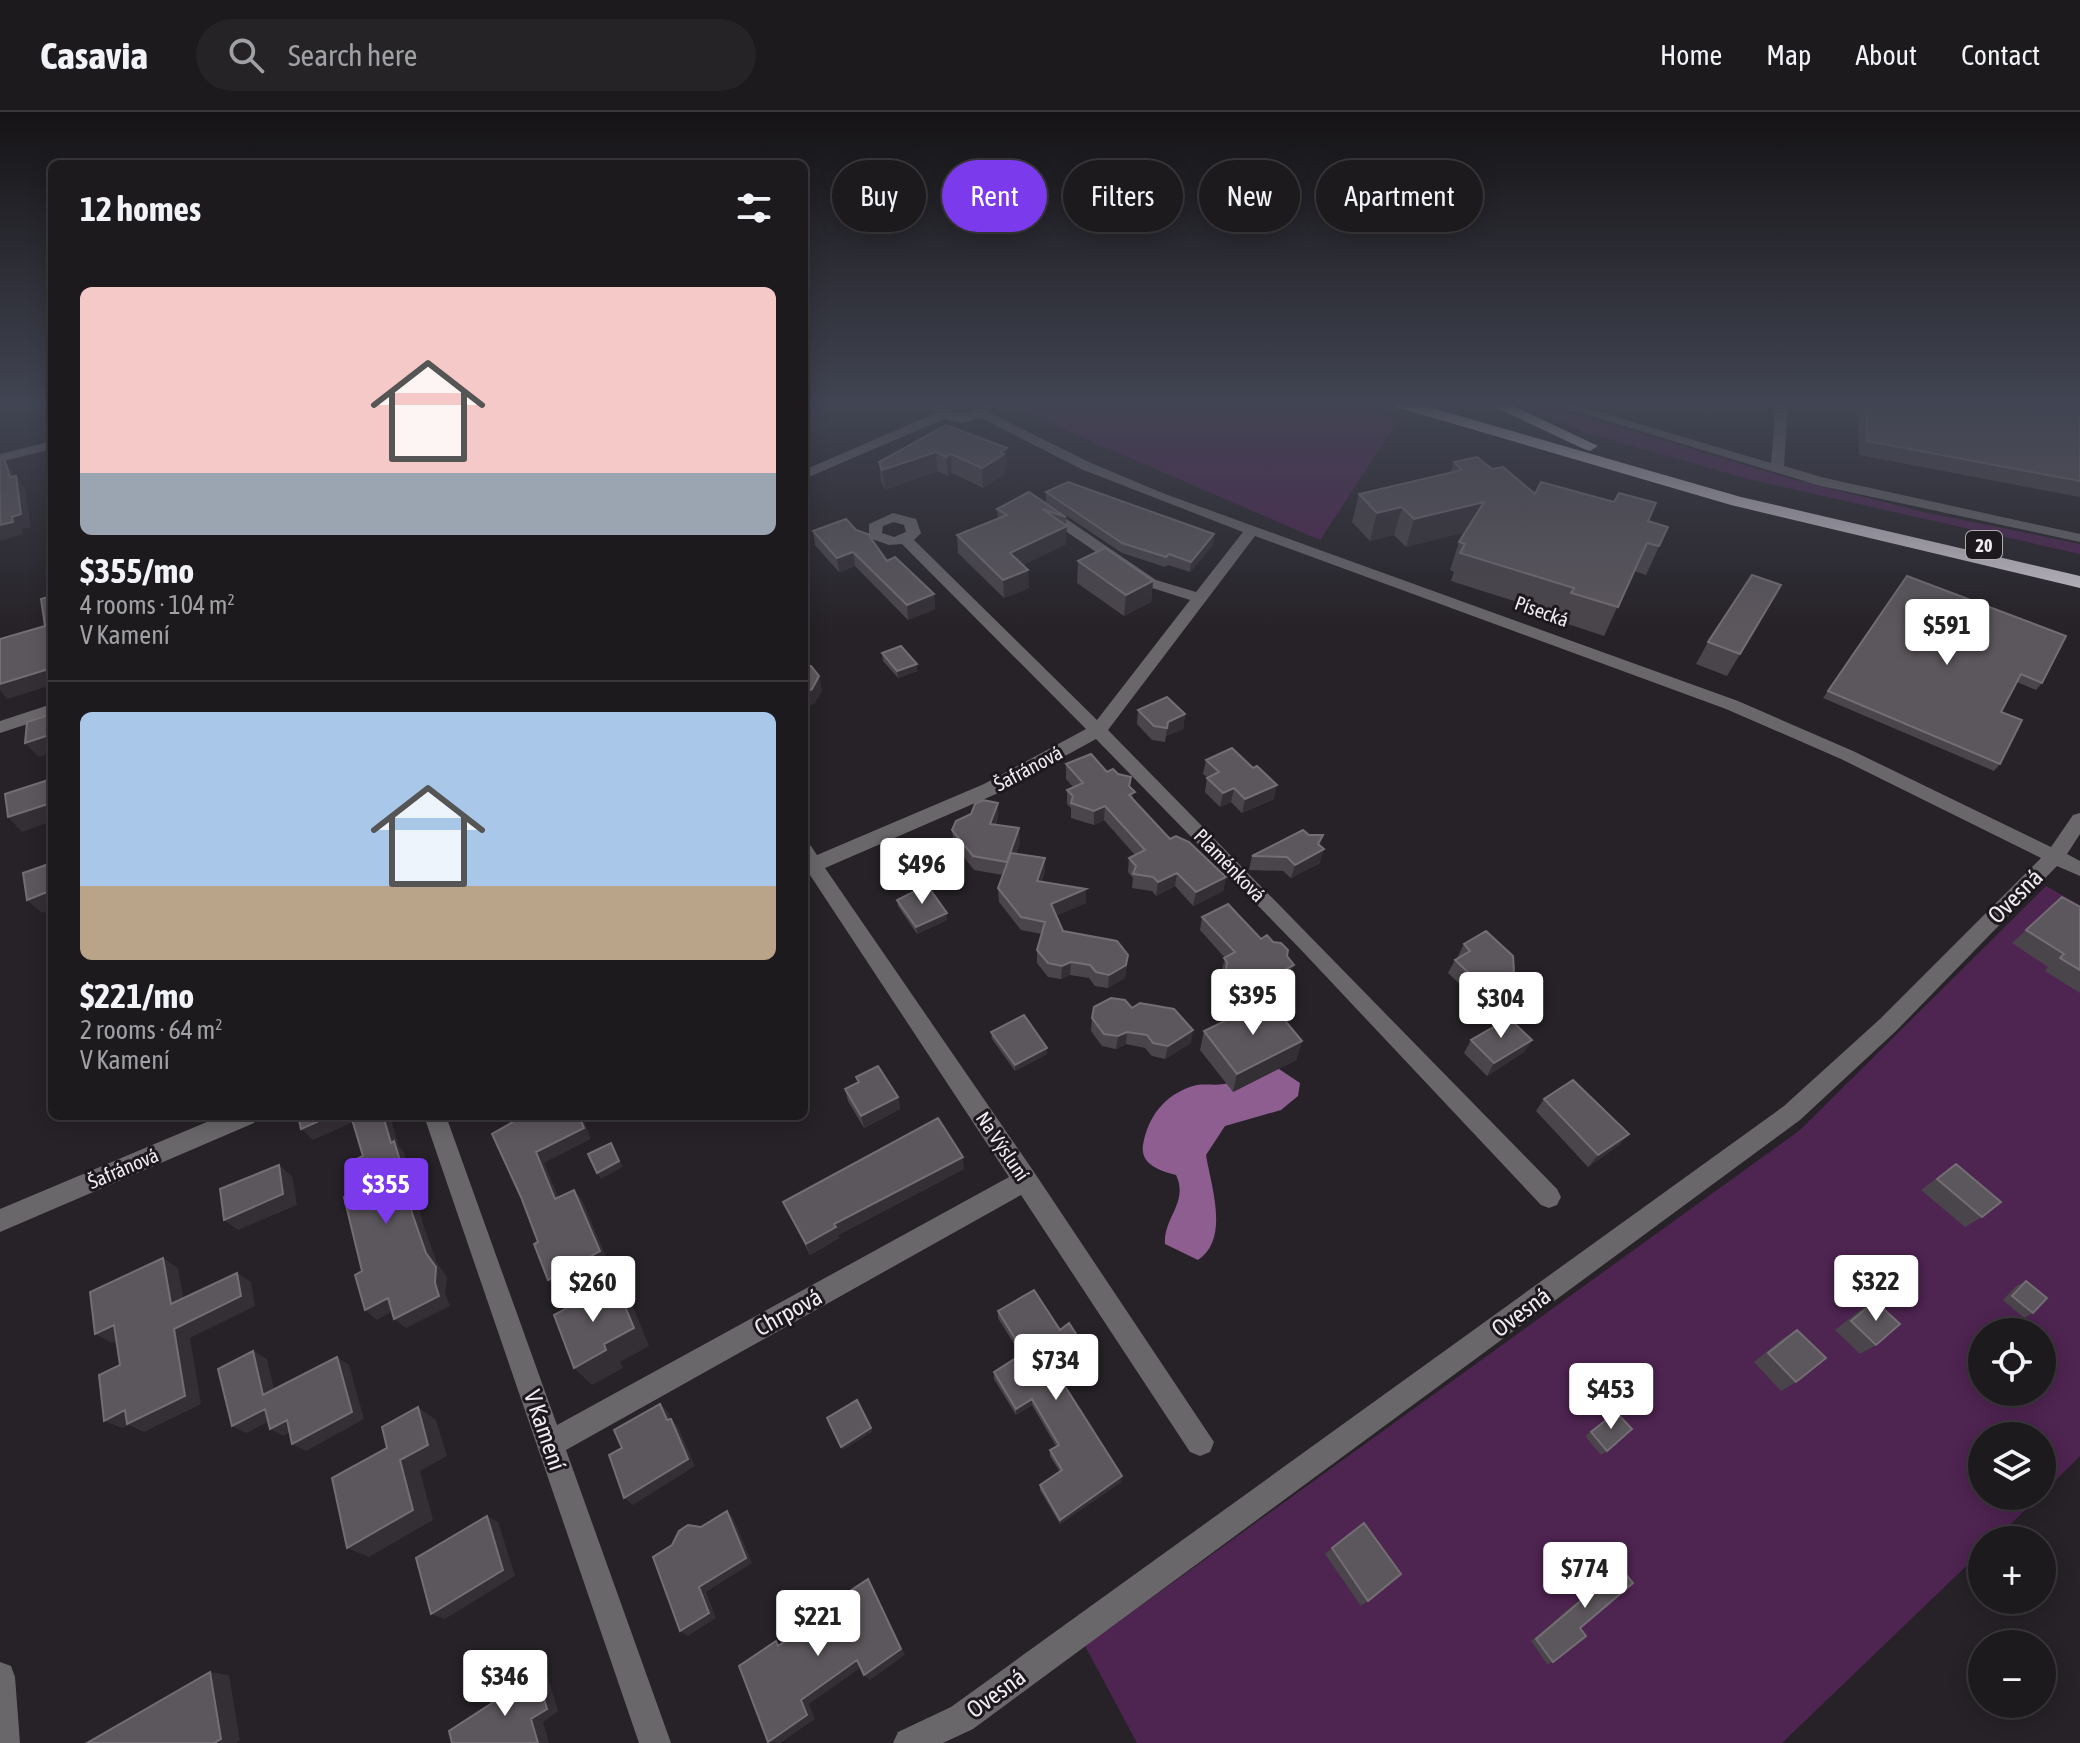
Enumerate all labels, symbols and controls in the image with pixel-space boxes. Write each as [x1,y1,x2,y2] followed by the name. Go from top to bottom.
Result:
[196,19,756,91] search box
[224,33,268,77] icon: search
[40,34,148,77] text: Casavia
[288,38,417,72] text: Search here
[1660,39,1722,71] text: Home
[1766,39,1811,71] text: Map
[1855,39,1917,71] text: About
[1961,39,2040,71] text: Contact
[832,160,926,232] chip: Buy
[942,160,1047,232] chip: Rent
[1063,160,1183,232] chip: Filters
[1199,160,1300,232] chip: New
[1316,160,1483,232] chip: Apartment
[732,186,776,230] icon: filters
[80,189,201,228] text: 12 homes
[356,339,500,483] icon: home
[1966,531,2002,559] road number: 20
[80,551,194,590] text: $355/mo
[80,590,235,620] text: 4 rooms · 104 m²
[1512,591,1572,631] street label: Písecká
[1900,599,1994,667] pin: $591
[1923,610,1971,640] text: $591
[80,620,170,650] text: V Kamení
[990,740,1066,796] street label: Šafránová
[356,764,500,908] icon: home
[1190,824,1270,906] street label: Plaménková
[875,838,969,906] pin: $496
[898,849,946,879] text: $496
[1982,863,2048,929] street label: Ovesná
[1206,969,1300,1037] pin: $395
[1454,972,1548,1040] pin: $304
[80,976,194,1015] text: $221/mo
[1229,980,1277,1010] text: $395
[1477,983,1525,1013] text: $304
[80,1015,222,1045] text: 2 rooms · 64 m²
[80,1045,170,1075] text: V Kamení
[972,1107,1035,1185] street label: Na Výsluní
[84,1143,162,1193] street label: Šafránová
[339,1158,433,1226] pin: $355
[362,1169,410,1199] text: $355
[1829,1255,1923,1323] pin: $322
[546,1256,640,1324] pin: $260
[1852,1266,1900,1296] text: $322
[569,1267,617,1297] text: $260
[1486,1282,1556,1342] street label: Ovesná
[750,1283,826,1341] street label: Chrpová
[1968,1318,2056,1718] map controls
[1968,1318,2056,1406] button: locate
[1009,1334,1103,1402] pin: $734
[1032,1345,1080,1375] text: $734
[1564,1363,1658,1431] pin: $453
[1587,1374,1635,1404] text: $453
[519,1386,571,1474] street label: V Kamení
[1968,1422,2056,1510] button: layers
[1968,1526,2056,1614] button: +
[1538,1542,1632,1610] pin: $774
[1561,1553,1609,1583] text: $774
[771,1590,865,1658] pin: $221
[794,1601,842,1631] text: $221
[1968,1630,2056,1718] button: −
[458,1650,552,1718] pin: $346
[481,1661,529,1691] text: $346
[961,1663,1031,1723] street label: Ovesná

